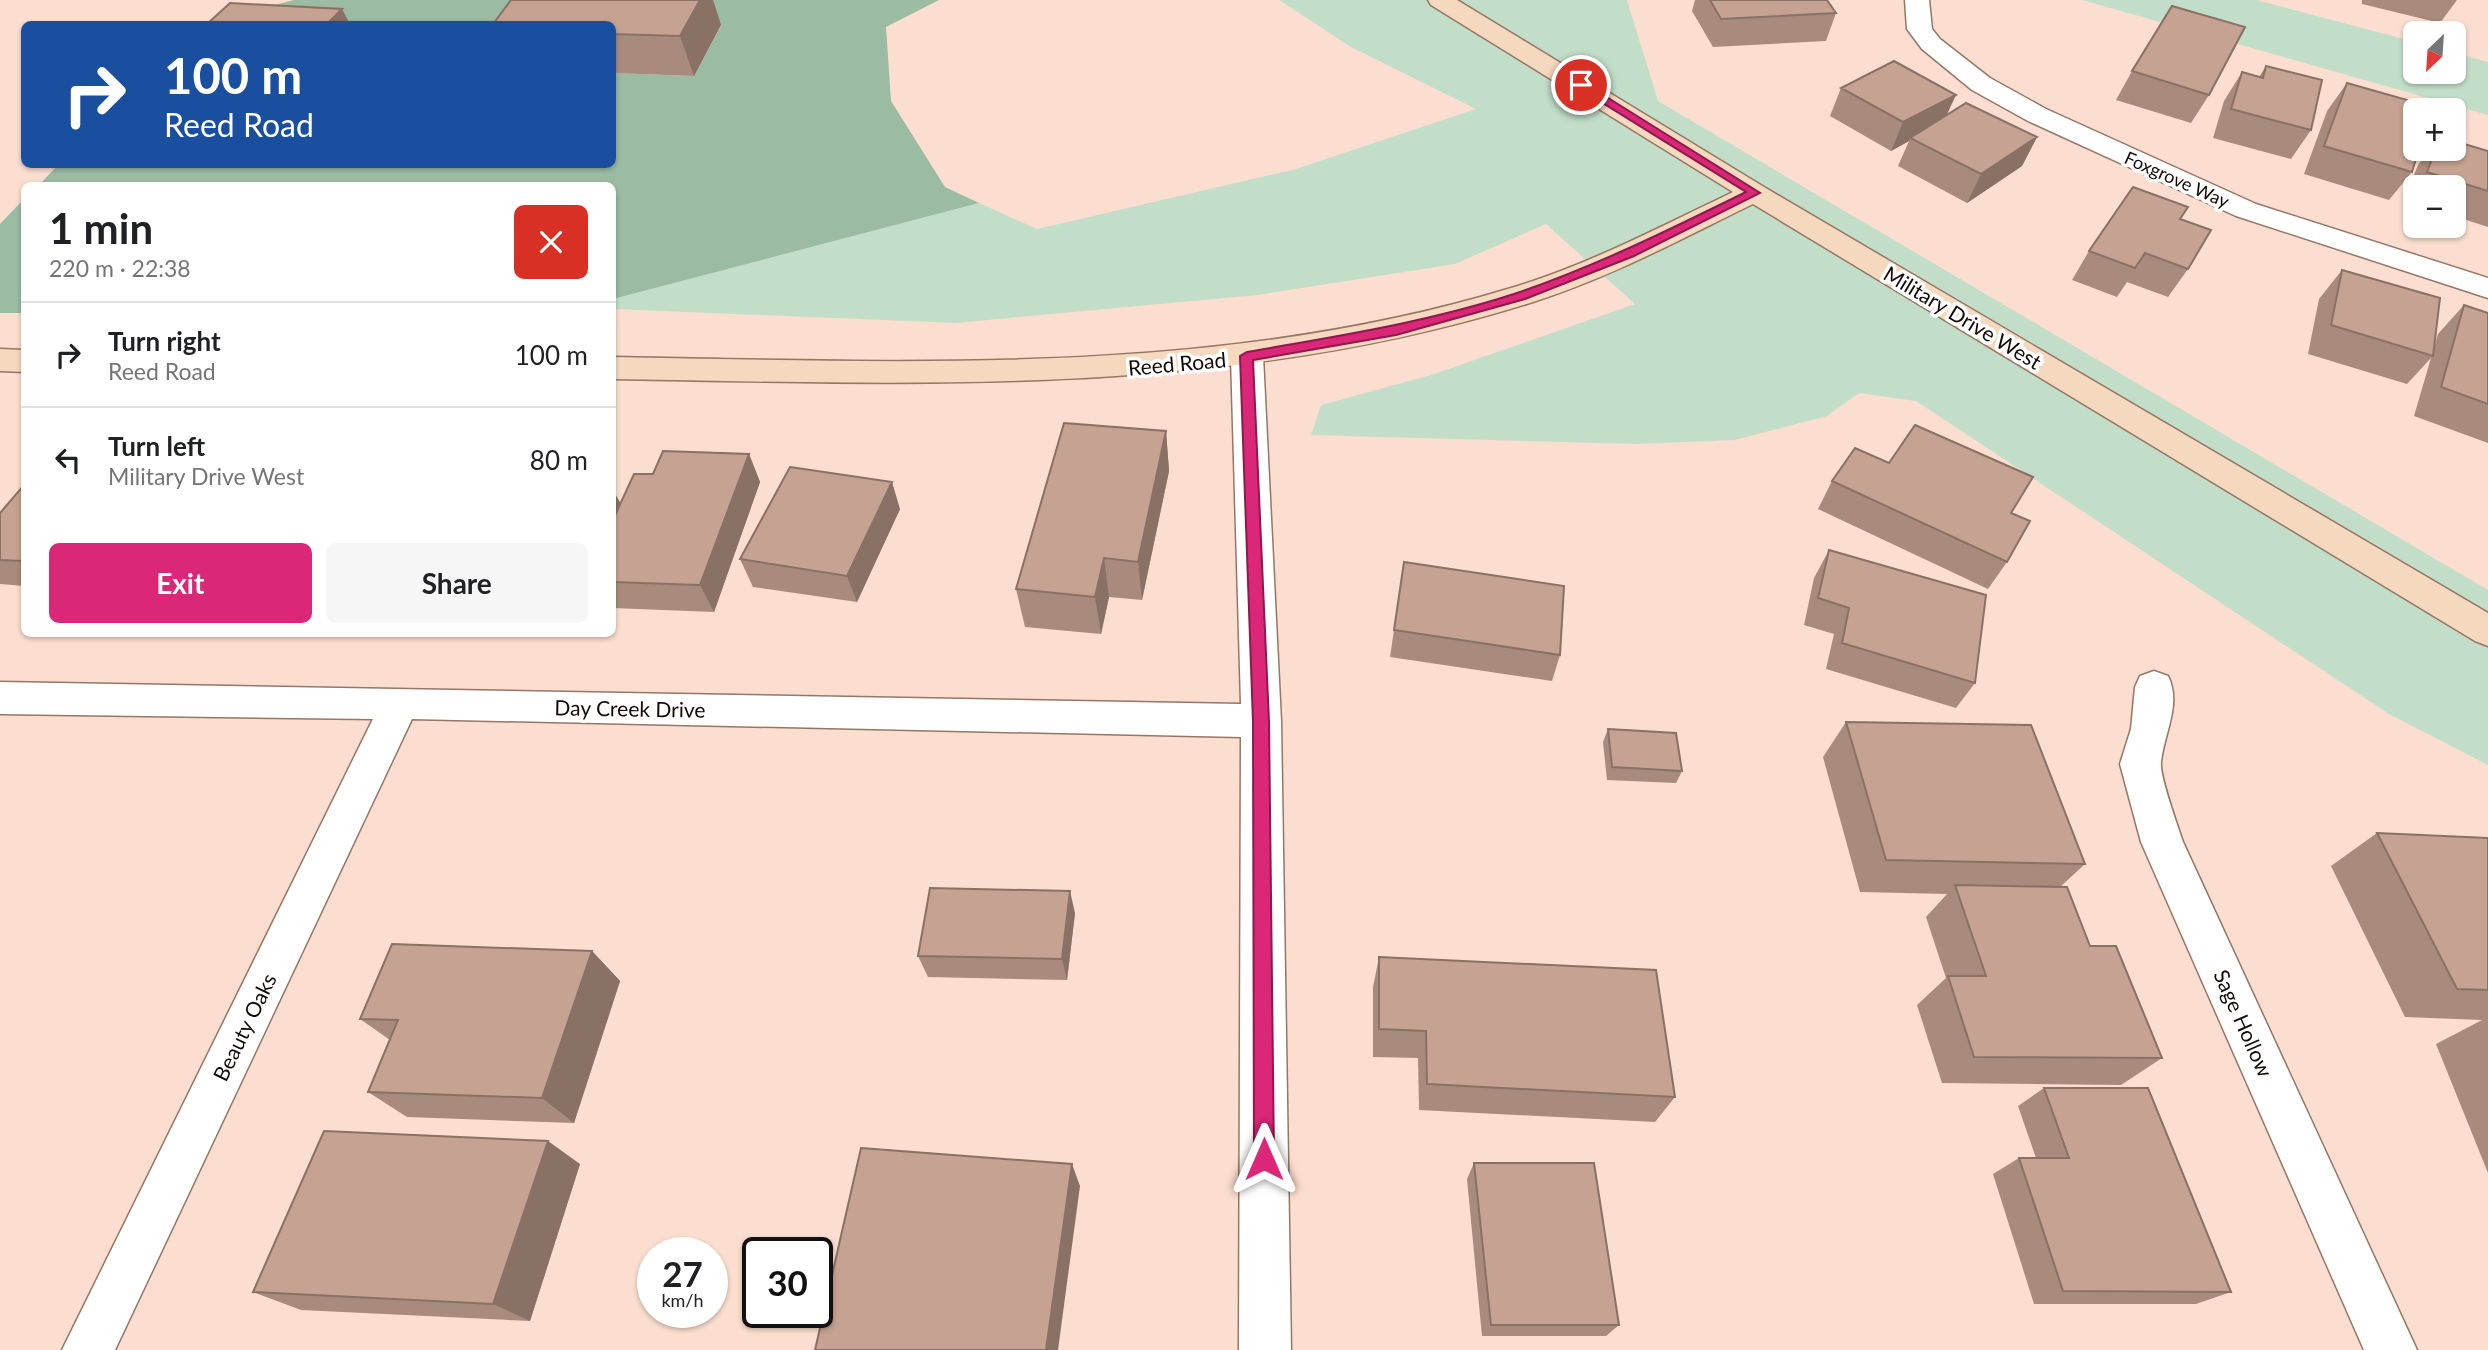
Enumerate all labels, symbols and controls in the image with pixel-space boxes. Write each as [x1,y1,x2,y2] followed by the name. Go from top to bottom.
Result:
[2403,21,2466,84] north arrow
[2403,21,2466,238] map controls
[164,46,302,104] text: 100 m
[49,49,140,140] icon: right
[1551,55,1611,115] pin
[1562,66,1600,104] icon: arrive
[2403,98,2466,161] button: +
[164,105,314,144] text: Reed Road
[2121,146,2233,212] street label: Foxgrove Way
[2403,175,2466,238] button: −
[49,203,153,253] text: 1 min
[514,205,588,279] button: close
[49,254,191,282] text: 220 m · 22:38
[1880,260,2047,374] street label: Military Drive West
[108,325,221,357] text: Turn right
[49,336,87,374] icon: right
[515,339,588,371] text: 100 m
[1127,346,1227,380] street label: Reed Road
[108,357,216,385] text: Reed Road
[108,430,205,462] text: Turn left
[49,441,87,479] icon: left
[530,444,588,476] text: 80 m
[108,462,304,490] text: Military Drive West
[49,543,312,623] button: Exit
[326,543,588,623] button: Share
[554,694,706,722] street label: Day Creek Drive
[2209,966,2279,1081] street label: Sage Hollow
[207,969,281,1085] street label: Beauty Oaks
[1227,1122,1301,1196] position arrow
[742,1237,833,1328] speed limit sign: 30
[662,1252,703,1294] text: 27
[661,1289,704,1311] text: km/h

